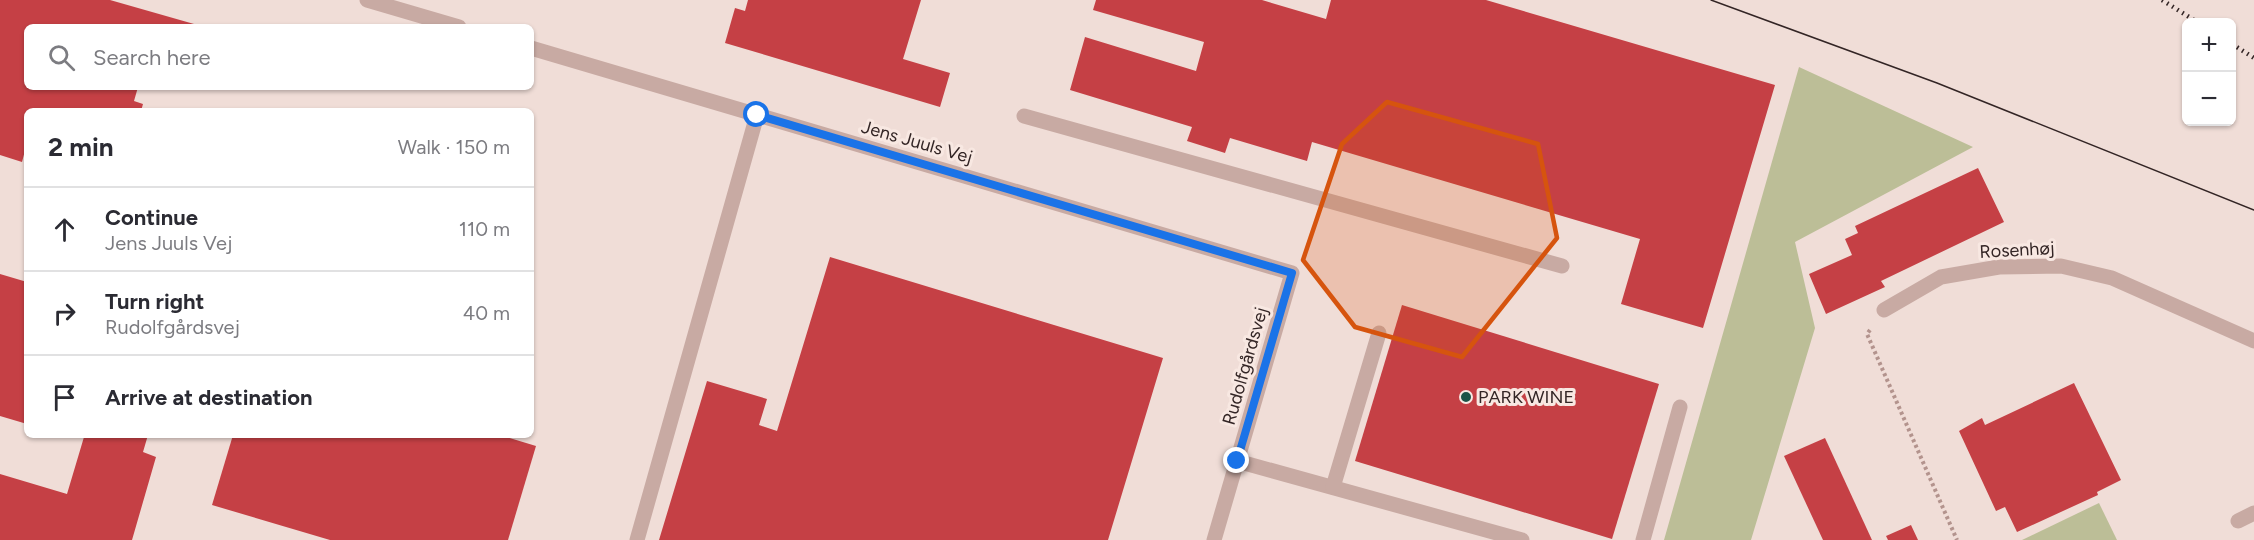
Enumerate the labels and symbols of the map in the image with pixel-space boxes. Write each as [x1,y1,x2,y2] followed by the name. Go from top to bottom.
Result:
[743,101,769,127] route start
[859,116,975,168] street label: Jens Juuls Vej
[1979,237,2055,263] street label: Rosenhøj
[1218,305,1272,427] street label: Rudolfgårdsvej
[1478,386,1574,408] place label: PARK WINE
[1459,390,1473,404] marker: PARK WINE
[1223,447,1249,473] route end

